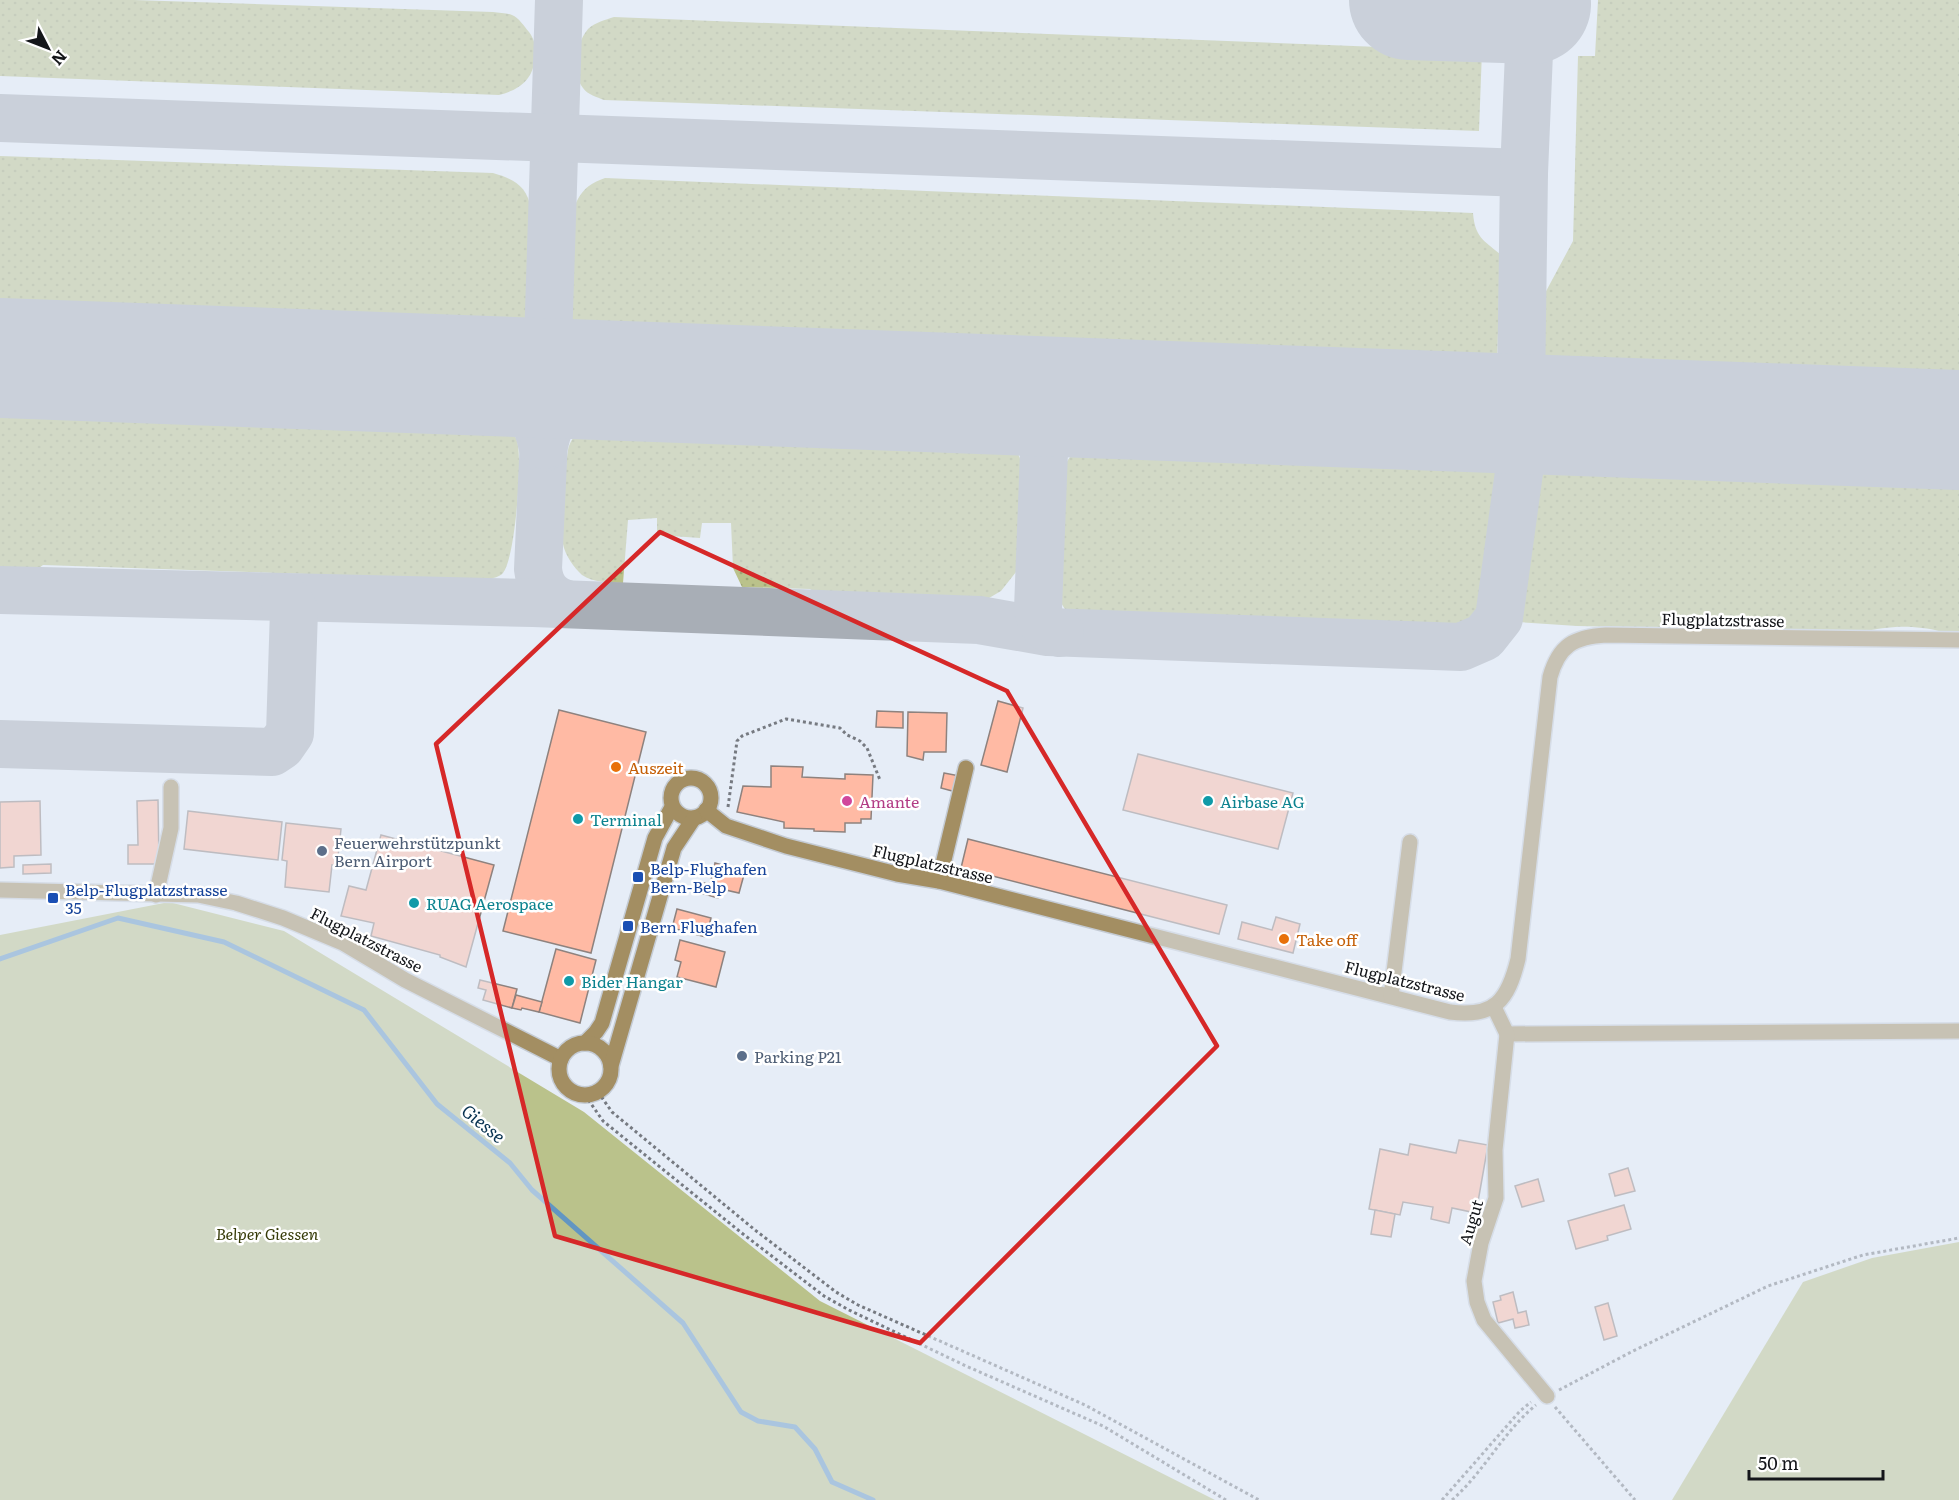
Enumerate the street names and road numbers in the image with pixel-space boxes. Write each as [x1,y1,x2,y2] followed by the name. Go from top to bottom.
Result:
[1661,606,1785,632] street label: Flugplatzstrasse
[870,837,996,889] street label: Flugplatzstrasse
[307,900,427,978] street label: Flugplatzstrasse
[1342,953,1468,1007] street label: Flugplatzstrasse
[1452,1196,1488,1248] street label: Augut

